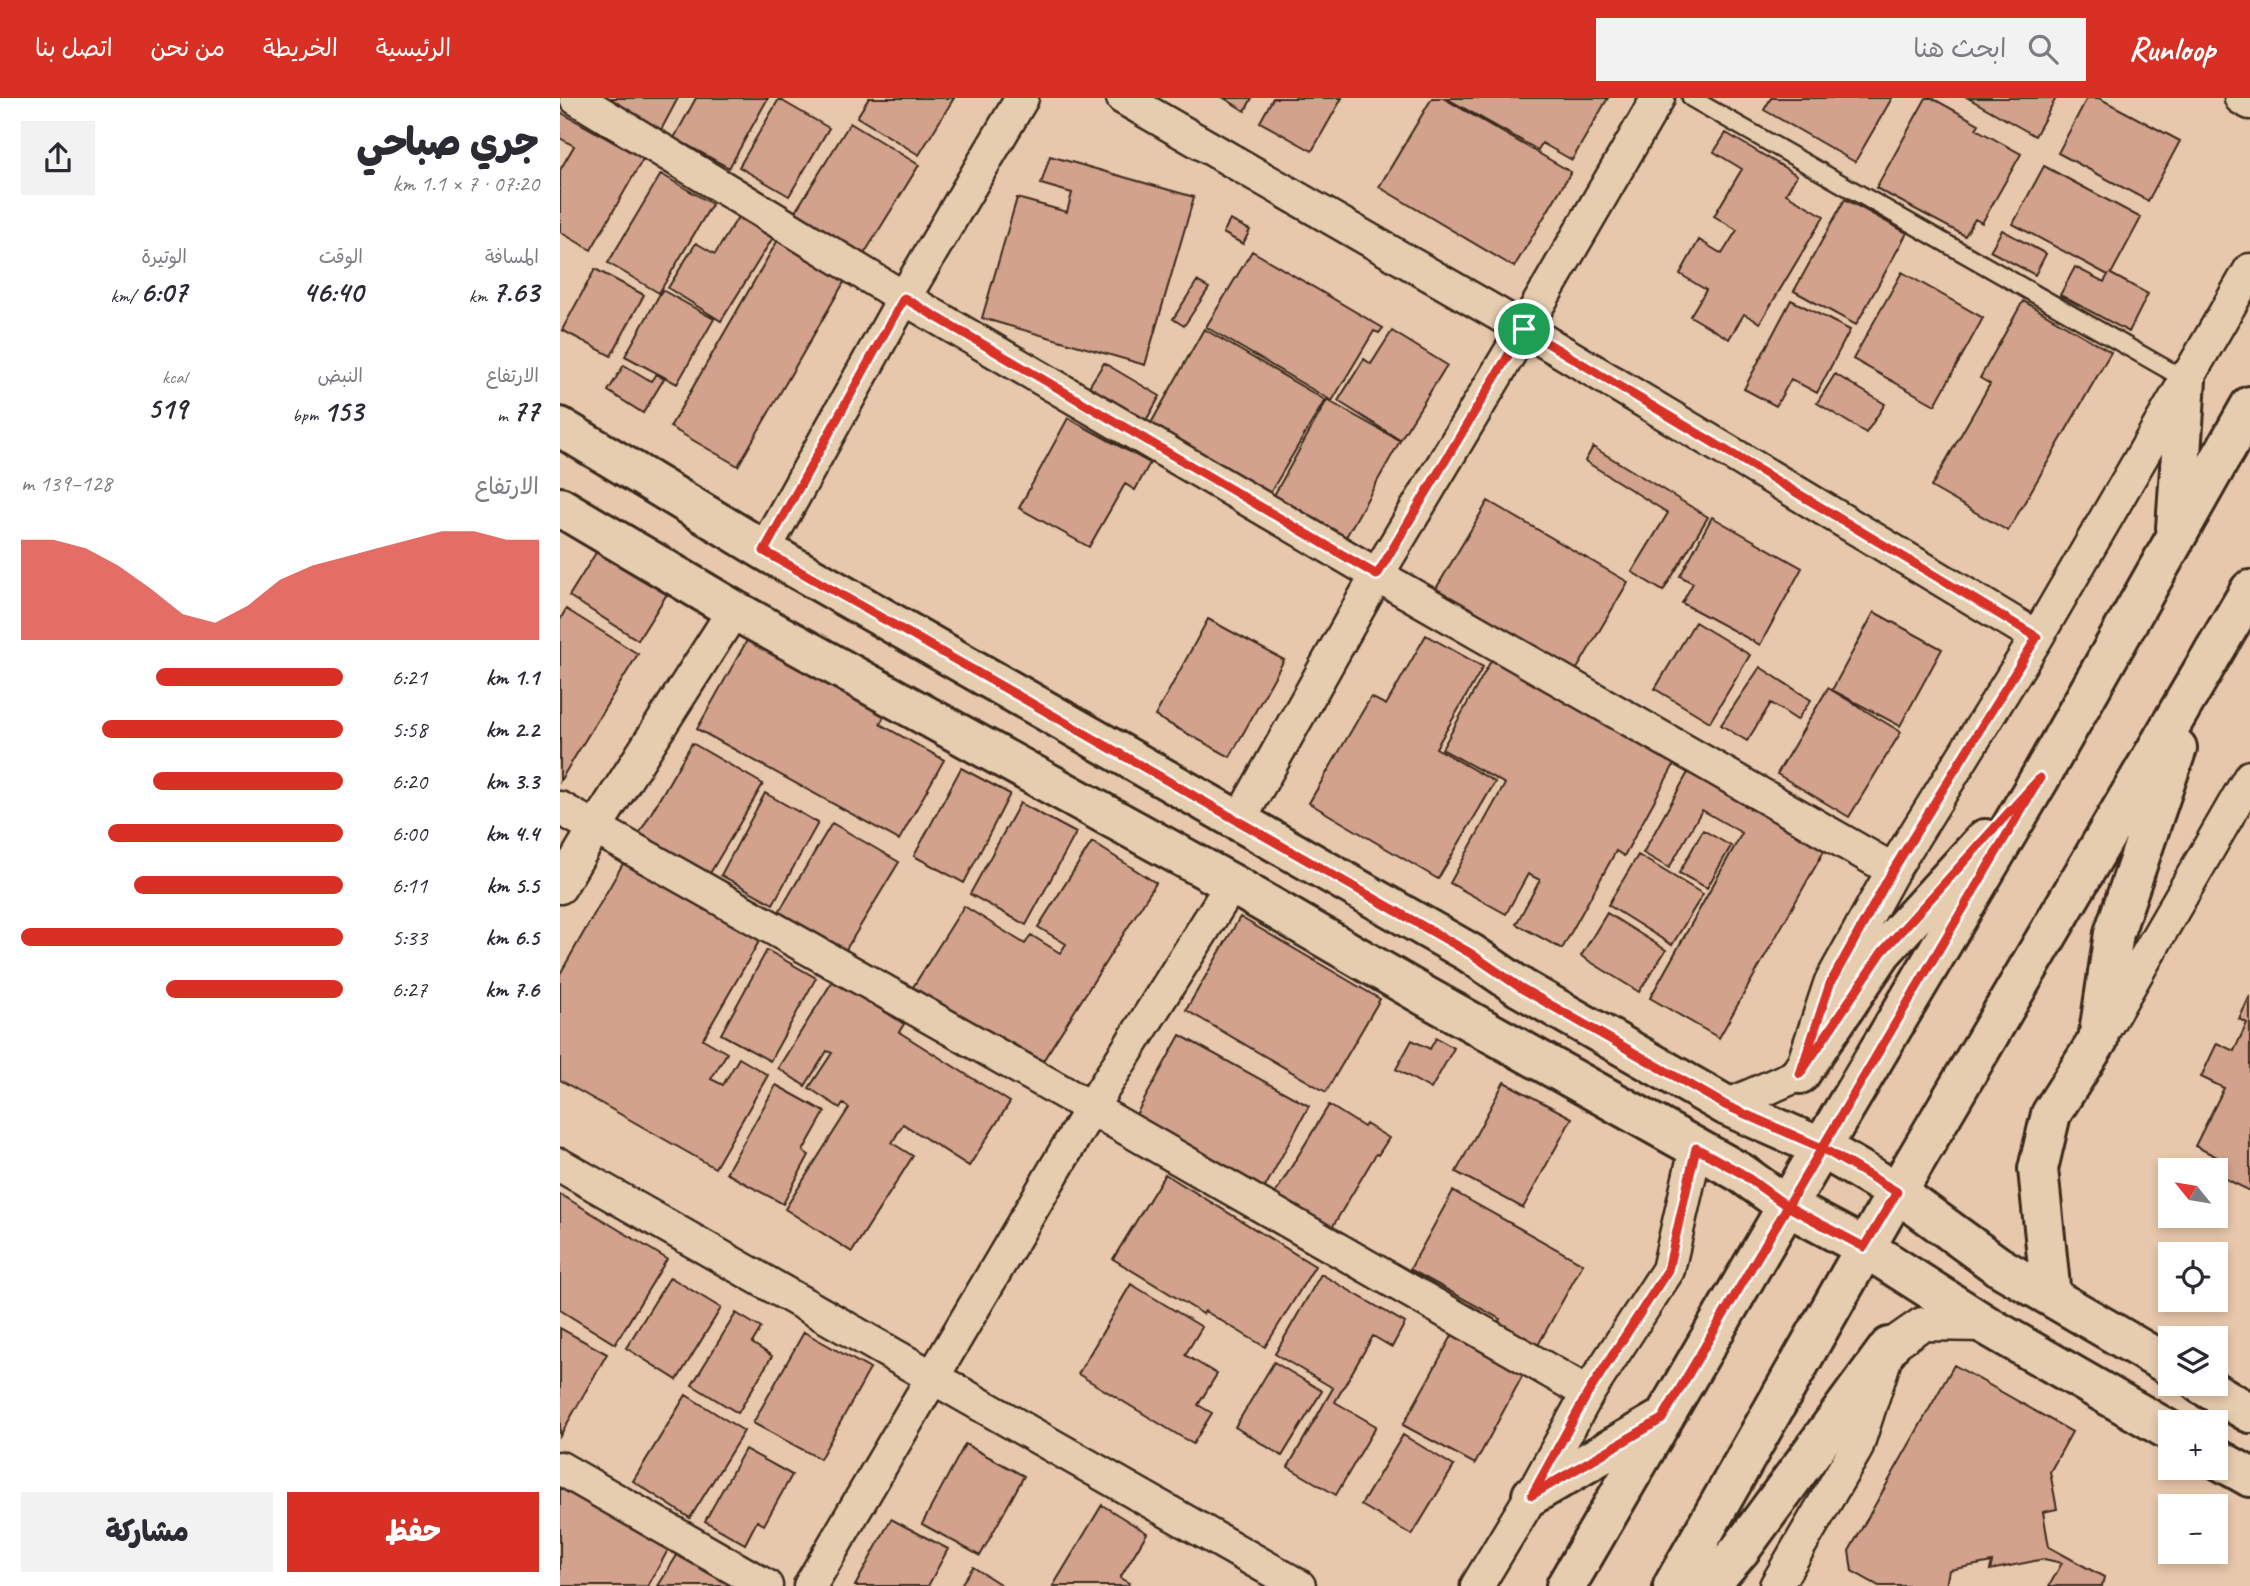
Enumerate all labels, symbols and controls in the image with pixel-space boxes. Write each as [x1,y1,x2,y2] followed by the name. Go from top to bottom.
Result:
[1596,18,2086,81] search box
[2128,28,2215,70] text: Runloop
[2024,30,2062,68] icon: search
[1913,32,2006,65] text: ابحث هنا
[35,33,113,63] text: اتصل بنا
[151,33,225,63] text: من نحن
[263,33,338,63] text: الخريطة
[376,33,451,63] text: الرئيسية
[356,119,539,166] text: جري صباحي
[21,121,95,195] button: share
[393,169,539,198] text: 07:20 · 7 × 1.1 km
[141,245,187,269] text: الوتيرة
[319,245,363,269] text: الوقت
[485,245,539,269] text: المسافة
[140,273,187,311] text: 6:07
[302,273,363,311] text: 46:40
[492,273,539,311] text: 7.63
[111,284,140,308] text: /km
[469,284,492,308] text: km
[1494,299,1554,359] pin
[1505,310,1543,348] icon: arrive
[318,364,363,388] text: النبض
[486,364,539,388] text: الارتفاع
[162,365,187,389] text: kcal
[147,389,187,427] text: 519
[323,392,363,430] text: 153
[512,392,539,430] text: 77
[292,403,323,427] text: bpm
[497,403,512,427] text: m
[21,469,112,498] text: 128–139 m
[475,472,539,501] text: الارتفاع
[391,663,427,692] text: 6:21
[485,663,539,692] text: 1.1 km
[391,715,427,744] text: 5:58
[485,715,539,744] text: 2.2 km
[391,767,427,796] text: 6:20
[485,767,539,796] text: 3.3 km
[391,819,427,848] text: 6:00
[485,819,539,848] text: 4.4 km
[391,871,427,900] text: 6:11
[486,871,539,900] text: 5.5 km
[391,923,427,952] text: 5:33
[485,923,539,952] text: 6.5 km
[391,975,427,1004] text: 6:27
[485,975,539,1004] text: 7.6 km
[2158,1158,2228,1228] north arrow
[2158,1158,2228,1564] map controls
[2158,1242,2228,1312] button: locate
[2158,1326,2228,1396] button: layers
[2158,1410,2228,1480] button: +
[21,1492,273,1572] button: مشاركة
[287,1492,539,1572] button: حفظ
[2158,1494,2228,1564] button: −

